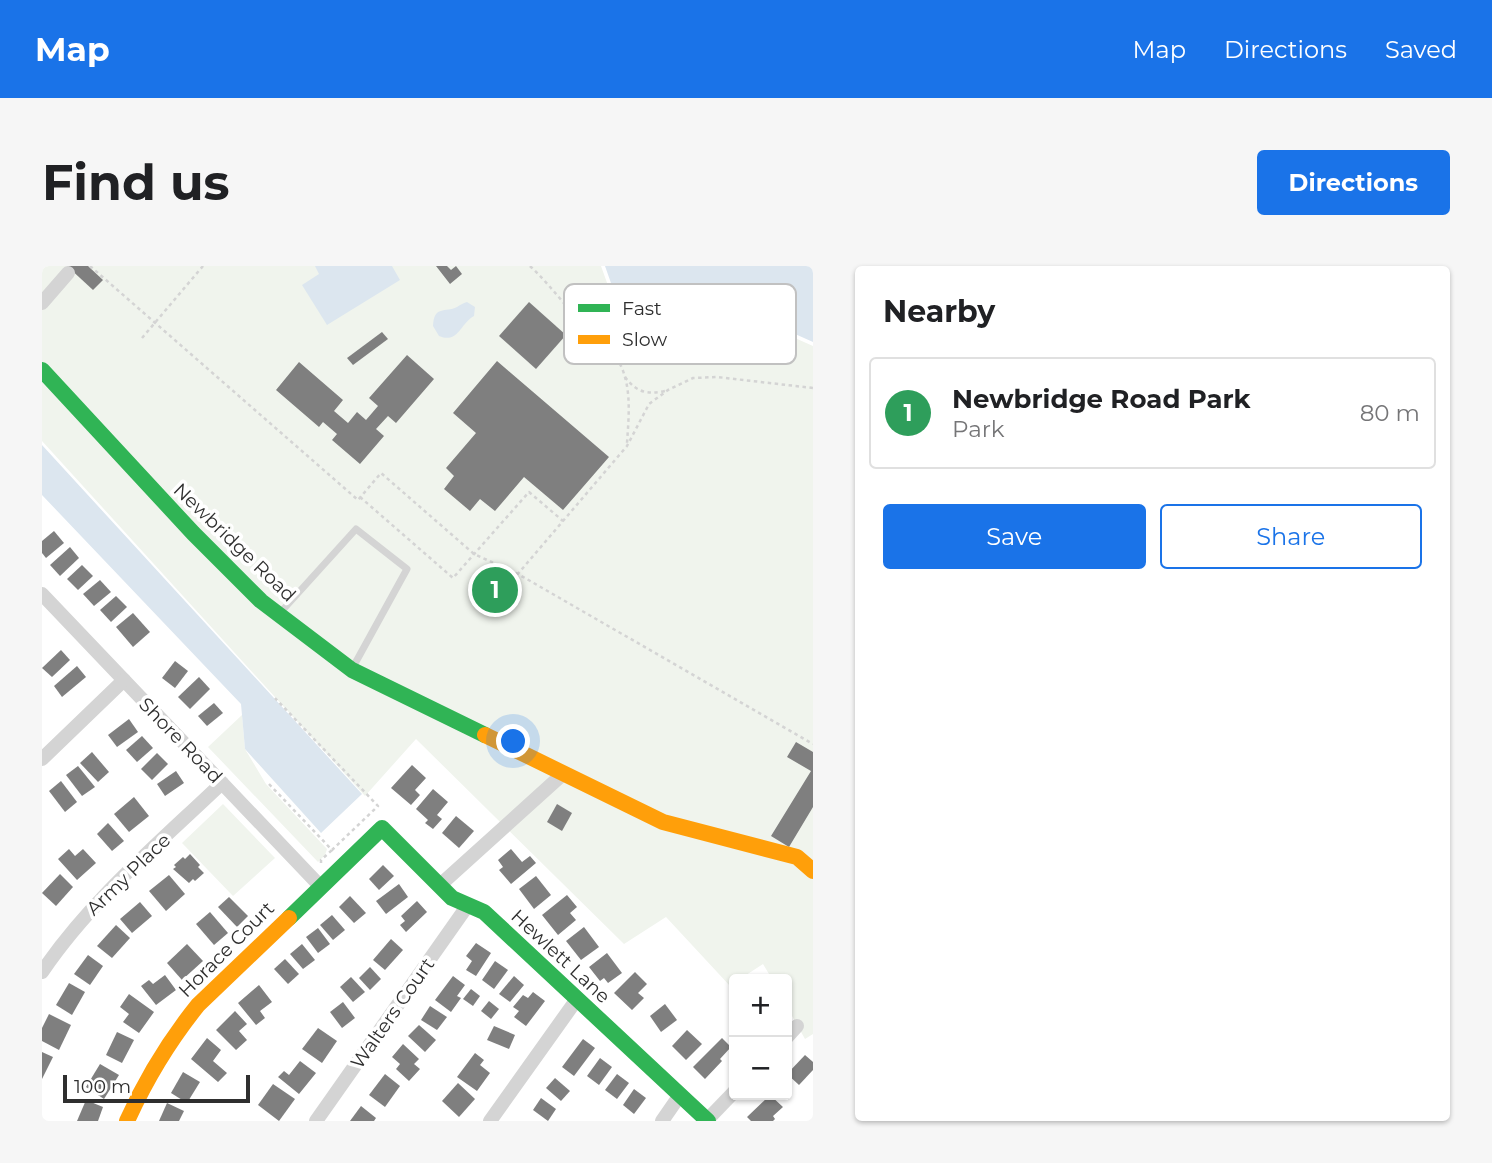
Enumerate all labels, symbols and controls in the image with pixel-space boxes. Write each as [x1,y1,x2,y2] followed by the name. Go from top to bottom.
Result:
[35,29,110,69] text: Map
[1133,35,1186,64] text: Map
[1224,35,1347,64] text: Directions
[1385,35,1457,64] text: Saved
[1257,150,1450,215] button: Directions
[42,153,230,212] text: Find us
[564,284,796,364] legend
[883,293,995,330] text: Nearby
[622,297,662,320] text: Fast
[622,328,667,351] text: Slow
[952,383,1251,415] text: Newbridge Road Park
[903,399,913,427] text: 1
[1360,399,1420,427] text: 80 m
[952,415,1005,443] text: Park
[169,478,301,607] street label: Newbridge Road
[883,504,1146,569] button: Save
[1160,504,1422,569] button: Share
[472,564,518,616] pin: 1
[134,693,227,788] street label: Shore Road
[496,724,530,758] your location
[81,829,175,920] street label: Army Place
[174,897,279,1002] street label: Horace Court
[506,905,615,1008] street label: Hewlett Lane
[346,953,439,1073] street label: Walters Court
[729,974,792,1100] map controls
[729,974,792,1037] button: +
[729,1037,792,1100] button: −
[63,1072,250,1104] scale bar
[74,1075,131,1098] text: 100 m

